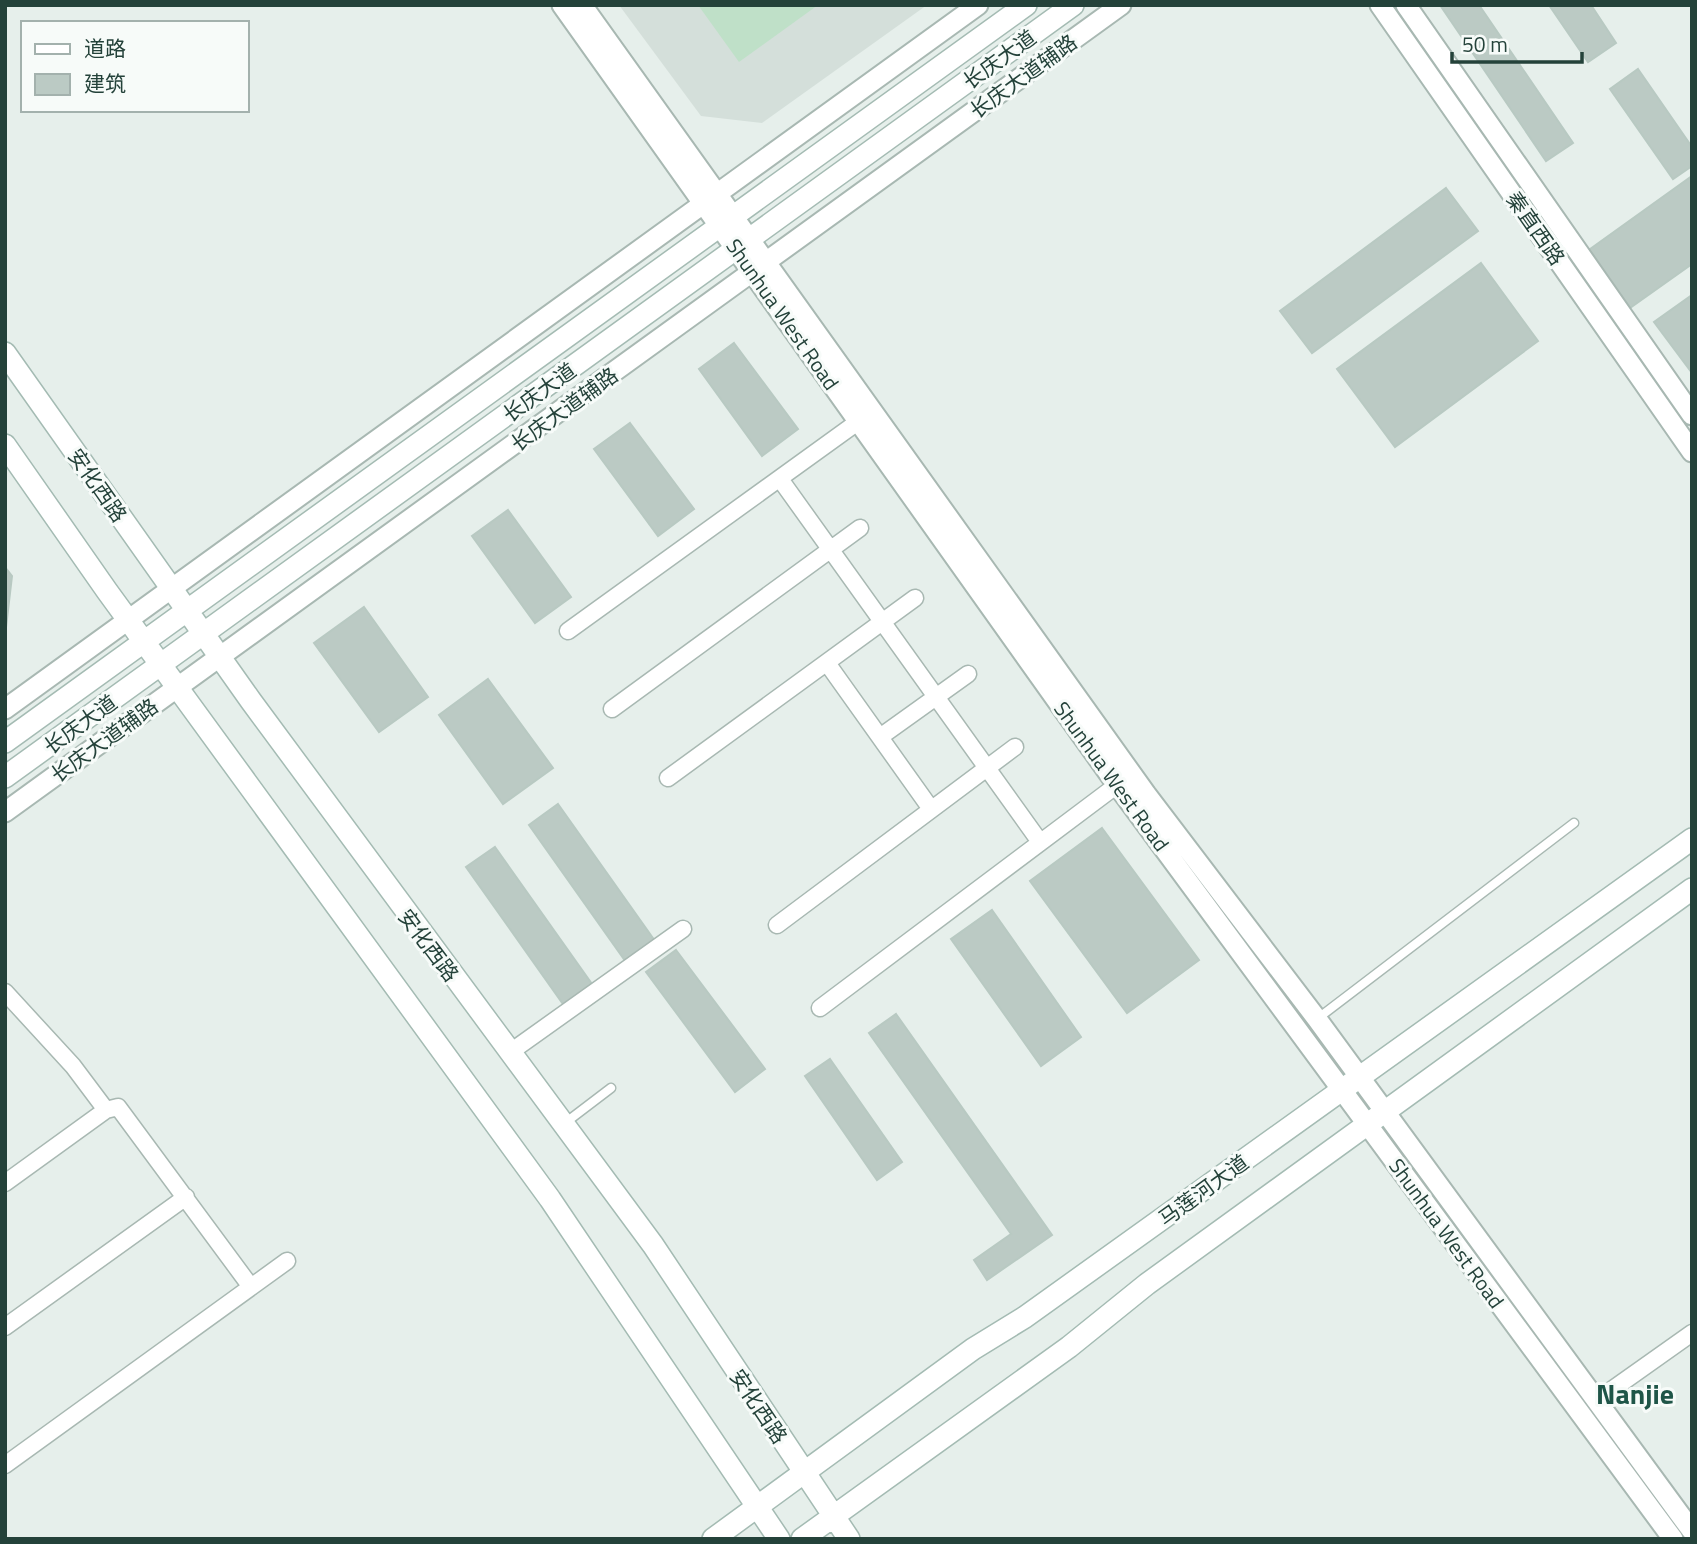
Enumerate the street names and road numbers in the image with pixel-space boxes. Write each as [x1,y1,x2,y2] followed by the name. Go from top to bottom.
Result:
[956,21,1042,97] street label: 长庆大道
[963,26,1083,126] street label: 长庆大道辅路
[1499,184,1573,272] street label: 秦直西路
[719,232,847,396] street label: Shunhua West Road
[496,354,582,430] street label: 长庆大道
[504,359,624,459] street label: 长庆大道辅路
[61,441,135,529] street label: 安化西路
[37,686,123,762] street label: 长庆大道
[44,690,164,790] street label: 长庆大道辅路
[1047,694,1177,858] street label: Shunhua West Road
[391,902,467,988] street label: 安化西路
[1151,1146,1255,1234] street label: 马莲河大道
[1382,1151,1512,1315] street label: Shunhua West Road
[722,1362,796,1450] street label: 安化西路

